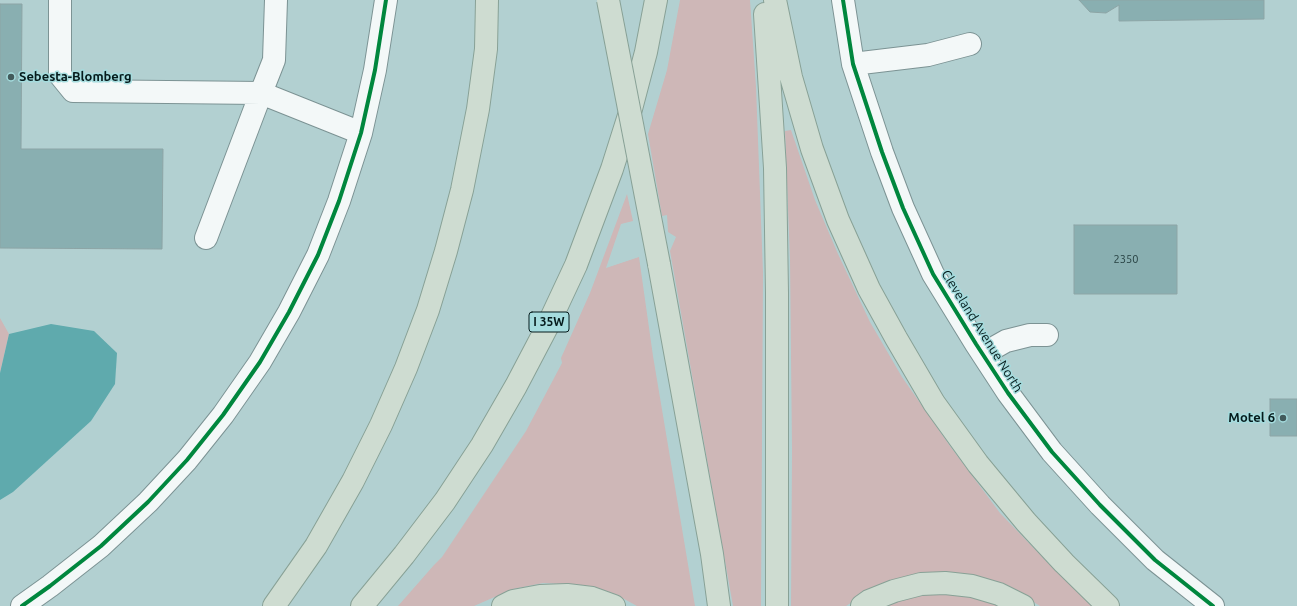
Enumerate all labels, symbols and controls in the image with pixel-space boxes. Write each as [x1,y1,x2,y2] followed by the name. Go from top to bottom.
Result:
[19,69,132,85] place label: Sebesta-Blomberg
[6,72,16,82] marker: Sebesta-Blomberg
[1114,252,1138,266] house number: 2350
[938,267,1026,395] street label: Cleveland Avenue North
[529,312,569,332] road number: I 35W
[1228,410,1275,426] place label: Motel 6
[1278,413,1288,423] marker: Motel 6

